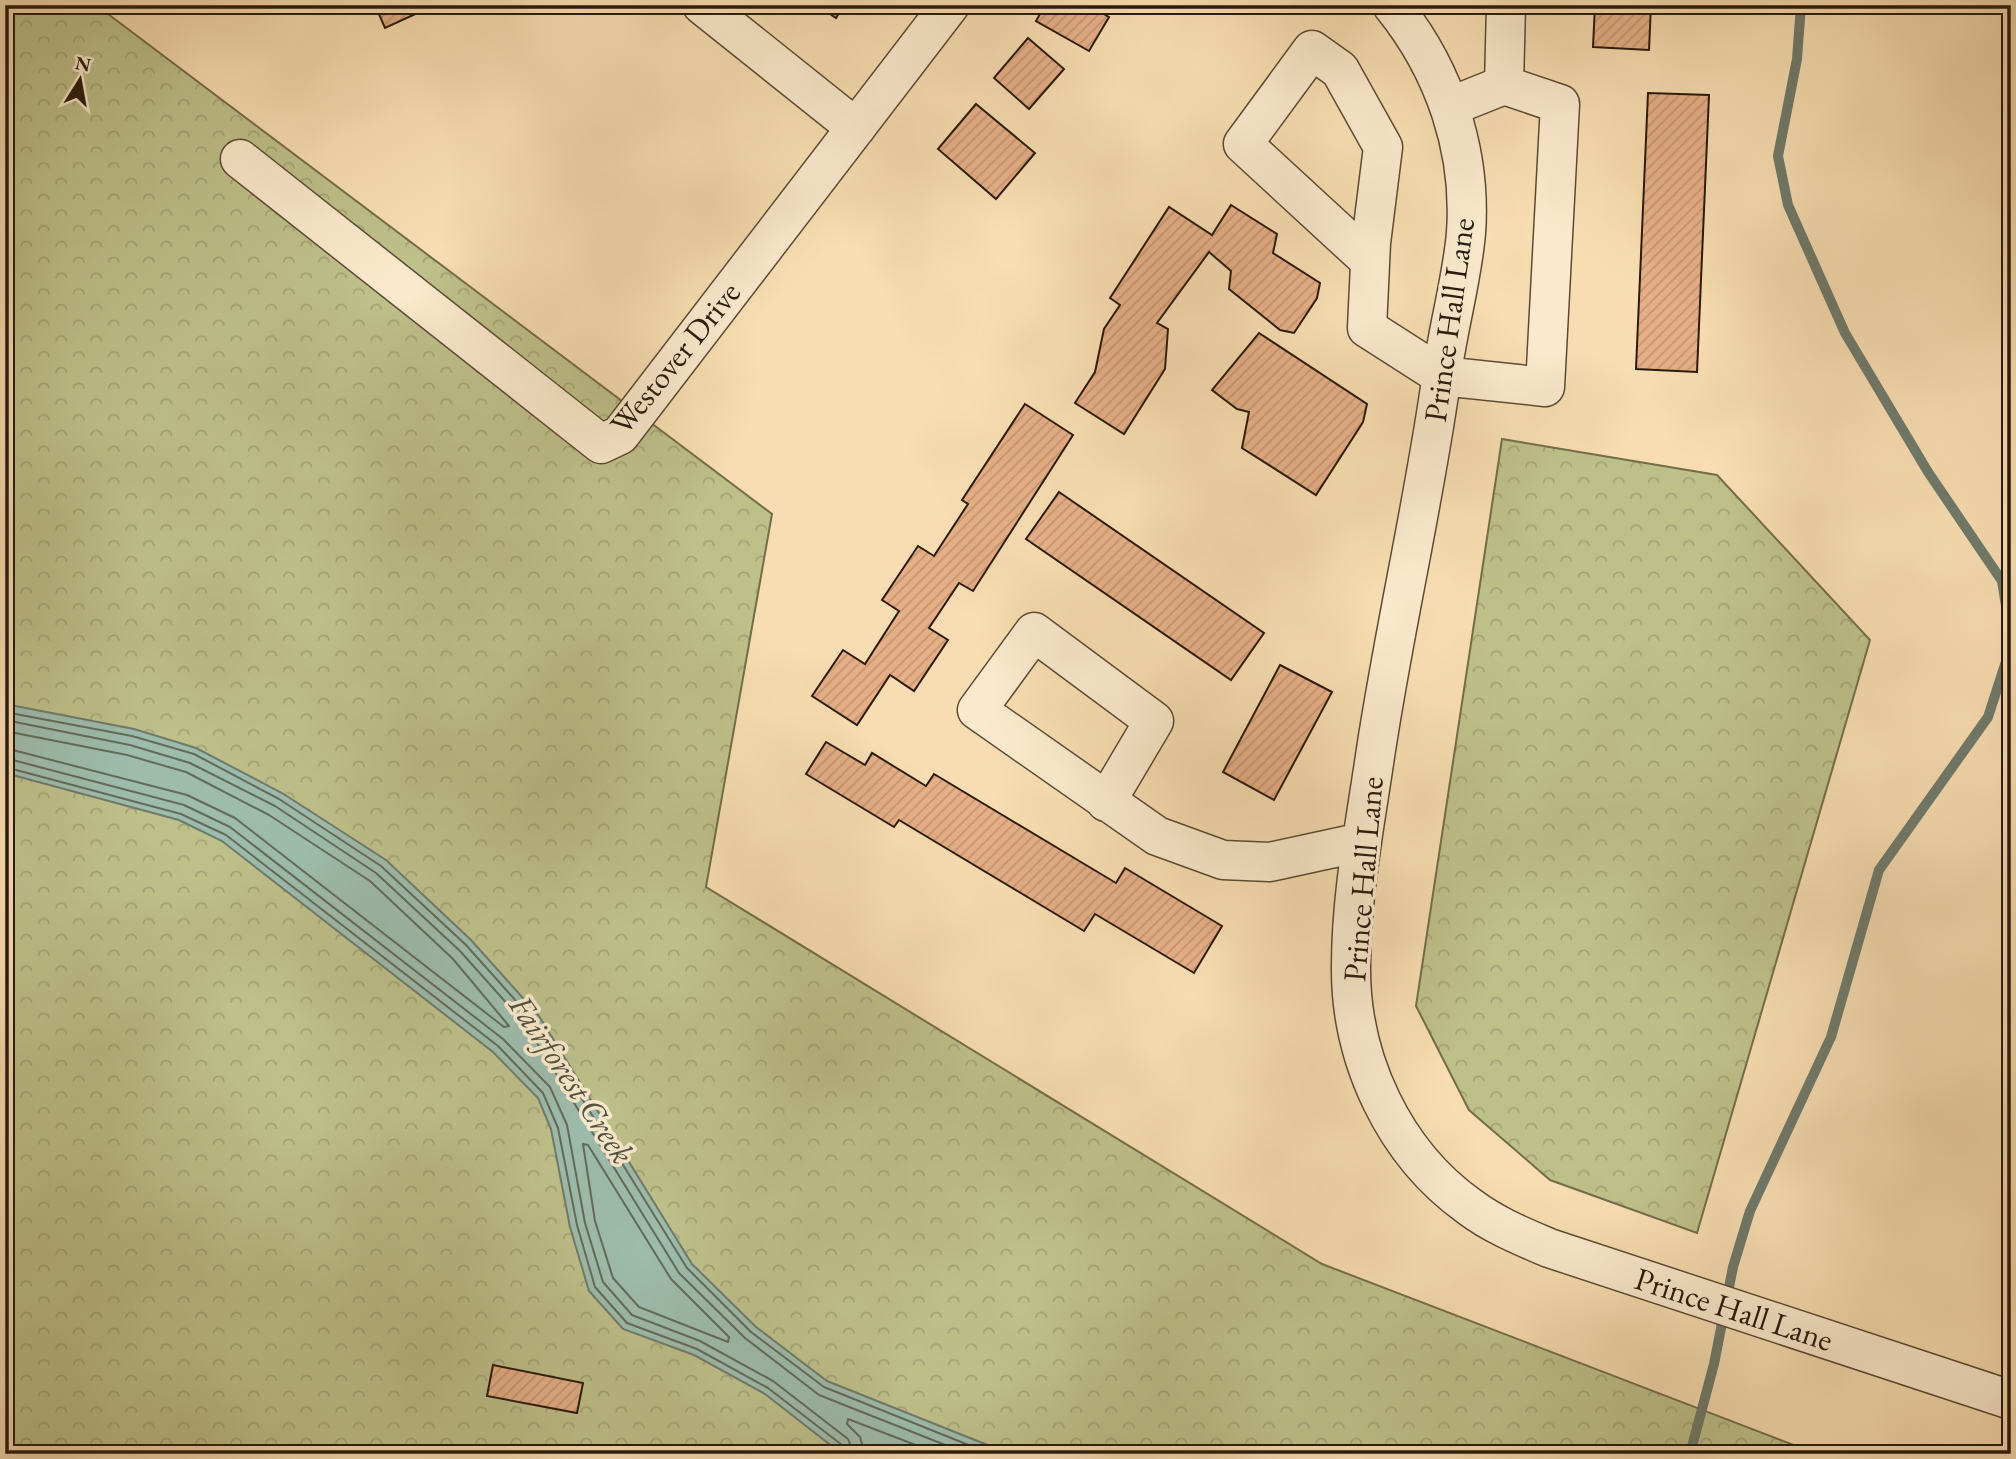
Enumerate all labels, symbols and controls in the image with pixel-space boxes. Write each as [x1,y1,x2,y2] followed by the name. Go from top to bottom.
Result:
[46,46,116,116] north arrow
[73,50,94,78] text: N
[1414,215,1484,425] street label: Prince Hall Lane
[600,273,750,443] street label: Westover Drive
[1333,775,1393,983] street label: Prince Hall Lane
[499,985,644,1172] water label: Fairforest Creek
[1630,1257,1838,1361] street label: Prince Hall Lane

